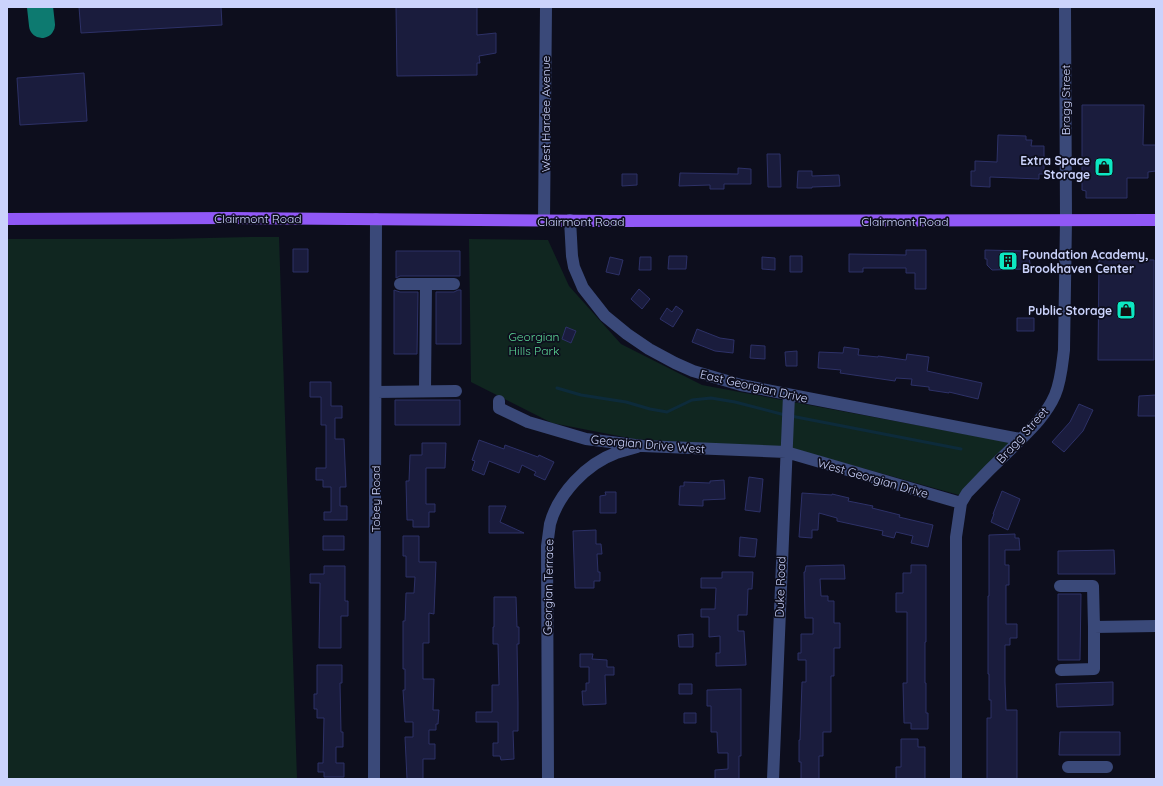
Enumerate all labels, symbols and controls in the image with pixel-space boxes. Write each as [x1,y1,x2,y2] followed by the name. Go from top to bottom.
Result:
[538,55,553,172] street label: West Hardee Avenue
[1058,65,1073,135] street label: Bragg Street
[1020,153,1090,182] place label: Extra Space Storage
[1093,156,1115,178] shop icon: Extra Space Storage
[214,211,302,226] street label: Clairmont Road
[537,214,625,229] street label: Clairmont Road
[861,214,949,229] street label: Clairmont Road
[1022,247,1148,276] place label: Foundation Academy, Brookhaven Center
[997,250,1019,272] building icon: Foundation Academy, Brookhaven Center
[1115,299,1137,321] shop icon: Public Storage
[1028,303,1112,318] place label: Public Storage
[508,329,560,358] park label: Georgian Hills Park
[699,366,810,406] street label: East Georgian Drive
[993,404,1051,466] street label: Bragg Street
[590,432,706,456] street label: Georgian Drive West
[816,455,930,501] street label: West Georgian Drive
[368,466,383,532] street label: Tobey Road
[540,539,556,635] street label: Georgian Terrace
[771,556,789,618] street label: Duke Road

